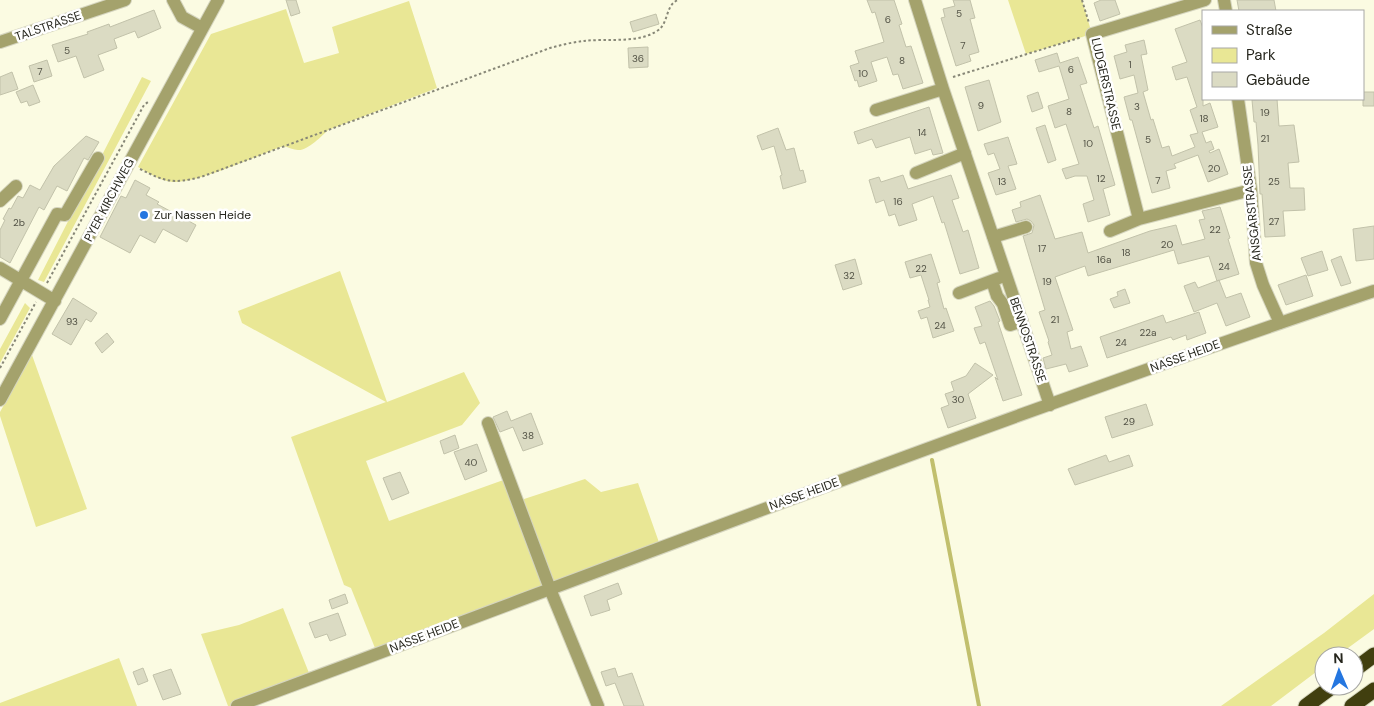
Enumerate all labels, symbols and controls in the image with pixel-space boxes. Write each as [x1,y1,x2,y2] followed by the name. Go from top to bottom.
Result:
[13,7,83,45] street label: TALSTRASSE
[956,7,962,20] house number: 5
[1202,10,1364,100] legend
[885,13,891,26] house number: 6
[1246,20,1293,40] text: Straße
[1088,36,1124,132] street label: LUDGERSTRASSE
[960,39,966,52] house number: 7
[64,44,70,57] house number: 5
[1246,45,1276,65] text: Park
[632,52,644,65] house number: 36
[899,54,905,67] house number: 8
[1128,58,1132,71] house number: 1
[1068,63,1074,76] house number: 6
[37,65,43,78] house number: 7
[858,67,868,80] house number: 10
[1246,70,1310,90] text: Gebäude
[978,99,984,112] house number: 9
[1134,100,1140,113] house number: 3
[1066,105,1072,118] house number: 8
[1260,106,1270,119] house number: 19
[1199,112,1209,125] house number: 18
[917,126,927,139] house number: 14
[1261,132,1269,145] house number: 21
[1145,133,1151,146] house number: 5
[1083,137,1093,150] house number: 10
[80,156,138,244] street label: PYER KIRCHWEG
[1208,162,1220,175] house number: 20
[1239,164,1265,262] street label: ANSGARSTRASSE
[1097,172,1106,185] house number: 12
[1155,174,1161,187] house number: 7
[997,175,1007,188] house number: 13
[1268,175,1280,188] house number: 25
[893,195,903,208] house number: 16
[154,207,251,223] place label: Zur Nassen Heide
[138,209,150,221] marker: Zur Nassen Heide
[1269,215,1279,228] house number: 27
[13,216,25,229] house number: 2b
[1209,223,1221,236] house number: 22
[1161,238,1173,251] house number: 20
[1038,242,1046,255] house number: 17
[1121,246,1131,259] house number: 18
[1097,253,1111,266] house number: 16a
[1218,260,1230,273] house number: 24
[915,262,927,275] house number: 22
[843,269,855,282] house number: 32
[1042,275,1052,288] house number: 19
[1006,295,1050,385] street label: BENNOSTRASSE
[1051,313,1059,326] house number: 21
[66,315,78,328] house number: 93
[934,319,946,332] house number: 24
[1140,326,1156,339] house number: 22a
[1115,336,1127,349] house number: 24
[1148,336,1222,376] street label: NASSE HEIDE
[952,393,965,406] house number: 30
[1123,415,1135,428] house number: 29
[522,429,534,442] house number: 38
[465,456,478,469] house number: 40
[767,474,841,514] street label: NASSE HEIDE
[387,615,461,657] street label: NASSE HEIDE
[1314,646,1364,696] north arrow
[1333,649,1344,667] text: N

